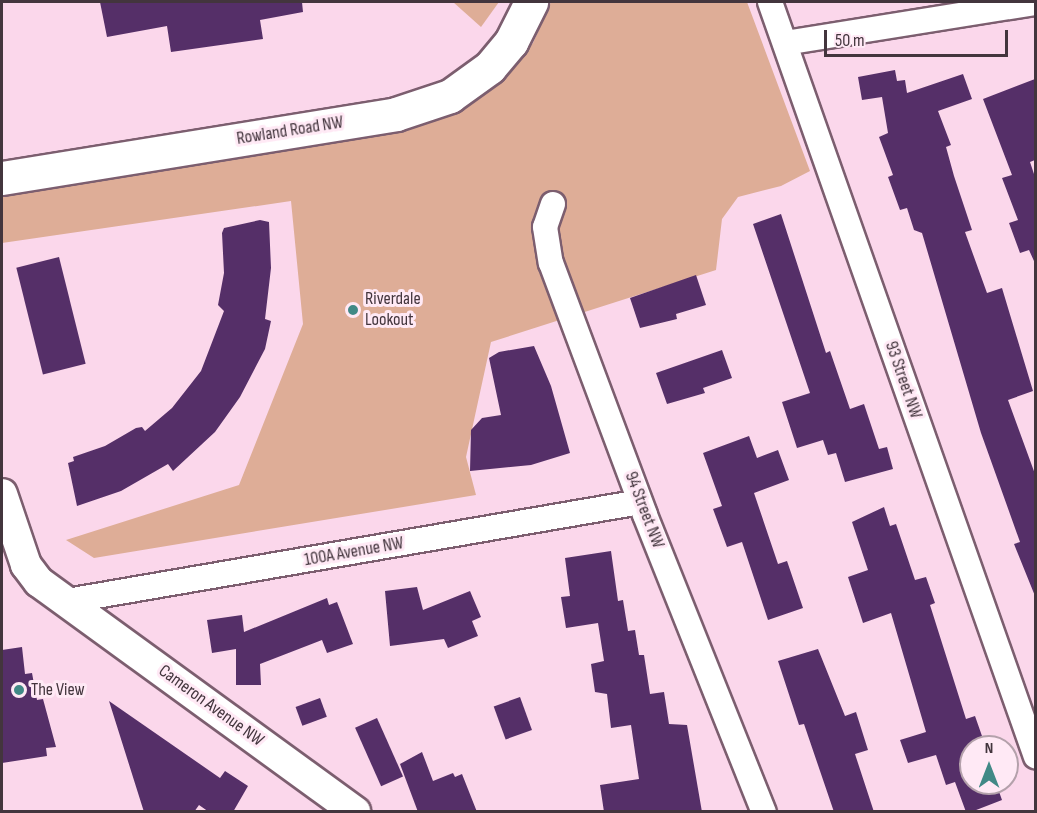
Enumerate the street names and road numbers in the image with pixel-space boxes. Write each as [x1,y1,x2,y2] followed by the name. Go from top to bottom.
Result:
[235,112,345,150] street label: Rowland Road NW
[880,339,926,421] street label: 93 Street NW
[620,469,668,551] street label: 94 Street NW
[303,533,405,571] street label: 100A Avenue NW
[154,661,268,751] street label: Cameron Avenue NW

